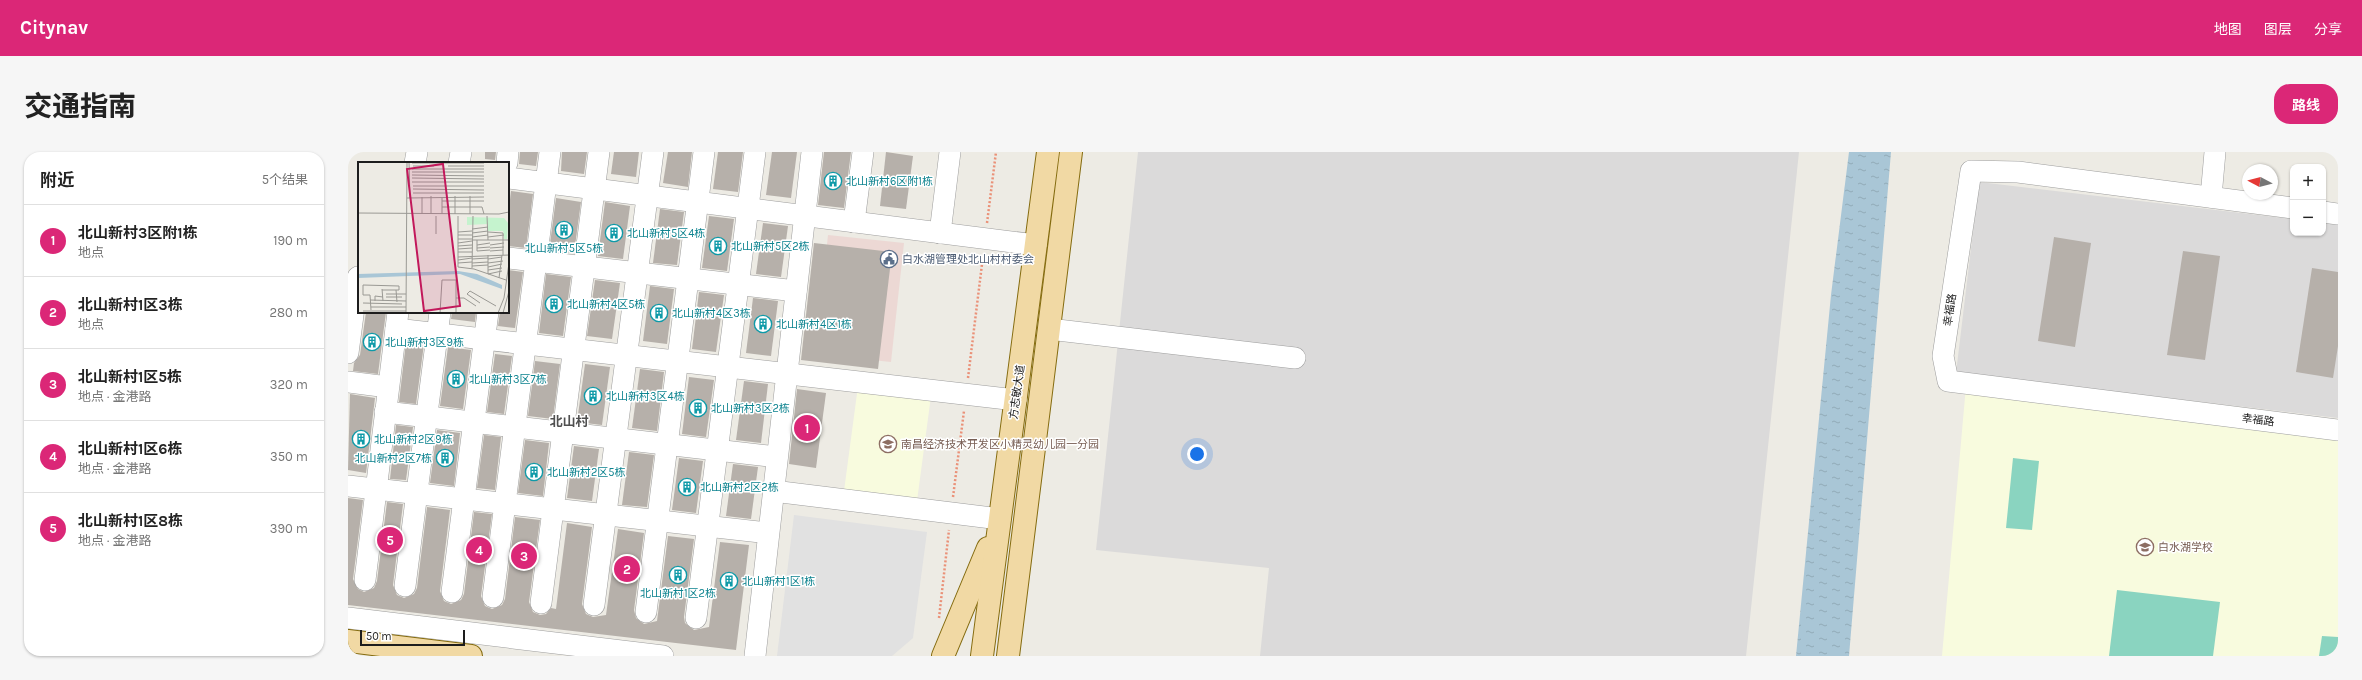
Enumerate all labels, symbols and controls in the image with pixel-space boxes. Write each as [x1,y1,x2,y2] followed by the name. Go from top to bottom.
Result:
[20,17,88,39] text: Citynav
[2214,21,2242,38] text: 地图
[2264,21,2292,38] text: 图层
[2314,21,2342,38] text: 分享
[2274,84,2338,124] button: 路线
[24,90,136,123] text: 交通指南
[358,162,509,313] inset map
[2242,164,2278,200] north arrow
[2290,164,2326,236] map controls
[2290,164,2326,200] button: +
[40,170,74,190] text: 附近
[823,171,843,191] building icon: 北山新村6区附1栋
[262,172,308,187] text: 5个结果
[846,175,933,188] place label: 北山新村6区附1栋
[2290,200,2326,236] button: −
[554,220,574,240] building icon: 北山新村5区5栋
[604,223,624,243] building icon: 北山新村5区4栋
[78,224,198,242] text: 北山新村3区附1栋
[627,227,705,240] place label: 北山新村5区4栋
[51,233,55,248] text: 1
[273,233,308,248] text: 190 m
[708,236,728,256] building icon: 北山新村5区2栋
[731,240,810,253] place label: 北山新村5区2栋
[525,242,603,255] place label: 北山新村5区5栋
[78,245,104,260] text: 地点
[879,249,899,269] public building icon: 白水湖管理处北山村村委会
[902,253,1034,266] place label: 白水湖管理处北山村村委会
[1941,293,1959,327] street label: 幸福路
[544,294,564,314] building icon: 北山新村4区5栋
[78,296,183,314] text: 北山新村1区3栋
[567,298,645,311] place label: 北山新村4区5栋
[649,303,669,323] building icon: 北山新村4区3栋
[49,305,57,320] text: 2
[270,305,308,320] text: 280 m
[672,307,751,320] place label: 北山新村4区3栋
[753,314,773,334] building icon: 北山新村4区1栋
[78,317,104,332] text: 地点
[776,318,852,331] place label: 北山新村4区1栋
[362,332,382,352] building icon: 北山新村3区9栋
[385,336,464,349] place label: 北山新村3区9栋
[1007,364,1027,420] street label: 方志敏大道
[78,368,182,386] text: 北山新村1区5栋
[446,369,466,389] building icon: 北山新村3区7栋
[469,373,547,386] place label: 北山新村3区7栋
[49,377,57,392] text: 3
[270,377,308,392] text: 320 m
[583,386,603,406] building icon: 北山新村3区4栋
[78,389,152,404] text: 地点 · 金港路
[606,390,685,403] place label: 北山新村3区4栋
[688,398,708,418] building icon: 北山新村3区2栋
[711,402,790,415] place label: 北山新村3区2栋
[2241,412,2275,428] street label: 幸福路
[794,413,820,443] pin: 1
[549,414,589,429] district label: 北山村
[351,429,371,449] building icon: 北山新村2区9栋
[374,433,453,446] place label: 北山新村2区9栋
[878,434,898,454] school or university icon: 南昌经济技术开发区小精灵幼儿园一分园
[901,438,1099,451] place label: 南昌经济技术开发区小精灵幼儿园一分园
[78,440,182,458] text: 北山新村1区6栋
[1187,444,1207,464] your location
[435,448,455,468] building icon: 北山新村2区7栋
[49,449,57,464] text: 4
[270,449,308,464] text: 350 m
[354,452,432,465] place label: 北山新村2区7栋
[78,461,152,476] text: 地点 · 金港路
[524,462,544,482] building icon: 北山新村2区5栋
[547,466,626,479] place label: 北山新村2区5栋
[677,477,697,497] building icon: 北山新村2区2栋
[700,481,779,494] place label: 北山新村2区2栋
[78,512,183,530] text: 北山新村1区8栋
[49,521,57,536] text: 5
[270,521,308,536] text: 390 m
[377,525,403,555] pin: 5
[78,533,152,548] text: 地点 · 金港路
[466,535,492,565] pin: 4
[2135,537,2155,557] school or university icon: 白水湖学校
[511,541,537,571] pin: 3
[2158,541,2213,554] place label: 白水湖学校
[614,554,640,584] pin: 2
[668,565,688,585] building icon: 北山新村1区2栋
[719,571,739,591] building icon: 北山新村1区1栋
[742,575,815,588] place label: 北山新村1区1栋
[640,587,716,600] place label: 北山新村1区2栋
[360,628,465,647] scale bar
[366,630,392,643] text: 50 m

